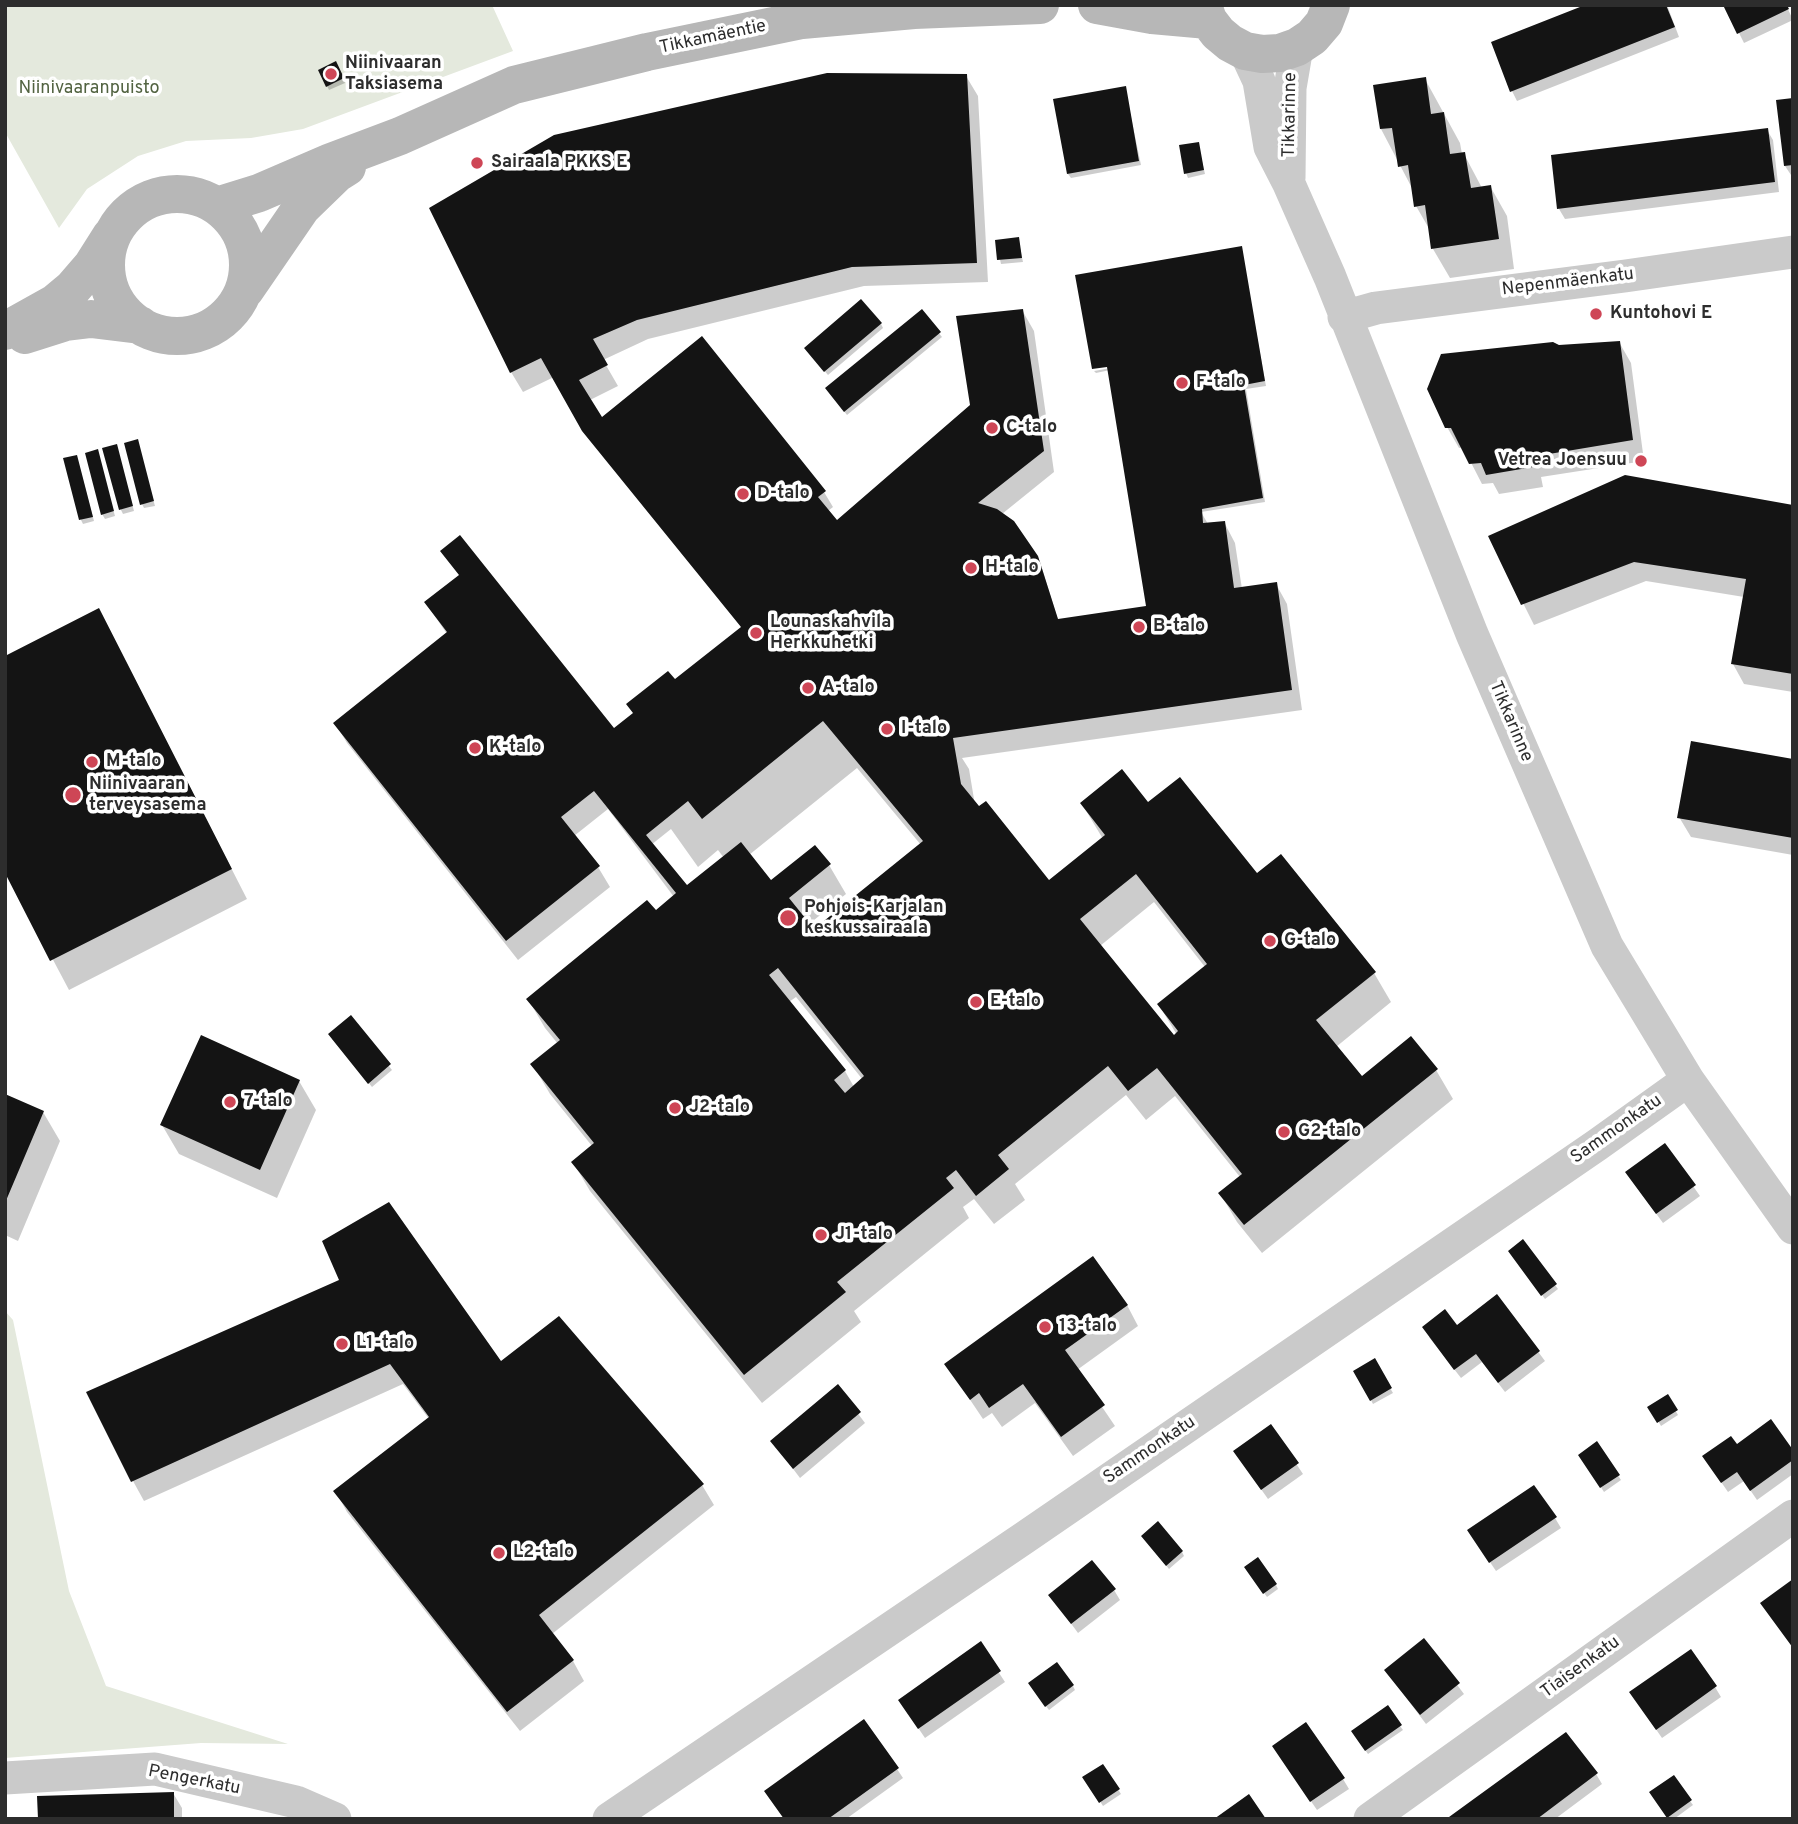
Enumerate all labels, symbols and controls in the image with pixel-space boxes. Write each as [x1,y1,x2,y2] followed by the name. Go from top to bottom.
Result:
[658,16,768,60] street label: Tikkamäentie
[345,53,443,96] place label: Niinivaaran Taksiasema
[323,66,339,82] marker: Niinivaaran Taksiasema
[1279,72,1303,158] street label: Tikkarinne
[18,78,160,100] park label: Niinivaaranpuisto
[491,152,628,174] place label: Sairaala PKKS E
[469,155,485,171] marker: Sairaala PKKS E
[1501,264,1635,302] street label: Nepenmäenkatu
[1610,303,1712,325] place label: Kuntohovi E
[1588,306,1604,322] marker: Kuntohovi E
[1196,372,1246,394] place label: F-talo
[1174,375,1190,391] marker: F-talo
[1006,417,1057,439] place label: C-talo
[984,420,1000,436] marker: C-talo
[1498,450,1627,472] place label: Vetrea Joensuu
[1633,453,1649,469] marker: Vetrea Joensuu
[757,483,810,505] place label: D-talo
[735,486,751,502] marker: D-talo
[985,557,1039,579] place label: H-talo
[963,560,979,576] marker: H-talo
[770,612,891,654] place label: Lounaskahvila Herkkuhetki
[1153,616,1205,638] place label: B-talo
[1131,619,1147,635] marker: B-talo
[748,625,764,641] marker: Lounaskahvila Herkkuhetki
[822,677,875,699] place label: A-talo
[1483,678,1537,766] street label: Tikkarinne
[800,680,816,696] marker: A-talo
[901,718,947,740] place label: I-talo
[879,721,895,737] marker: I-talo
[489,737,541,759] place label: K-talo
[467,740,483,756] marker: K-talo
[106,751,161,773] place label: M-talo
[84,754,100,770] marker: M-talo
[89,774,206,816] place label: Niinivaaran terveysasema
[63,785,83,805] marker: Niinivaaran terveysasema
[804,897,944,940] place label: Pohjois-Karjalan keskussairaala
[778,908,798,928] marker: Pohjois-Karjalan keskussairaala
[1284,930,1336,952] place label: G-talo
[1262,933,1278,949] marker: G-talo
[990,991,1041,1013] place label: E-talo
[968,994,984,1010] marker: E-talo
[244,1091,293,1113] place label: 7-talo
[1567,1091,1667,1169] street label: Sammonkatu
[222,1094,238,1110] marker: 7-talo
[689,1097,750,1119] place label: J2-talo
[667,1100,683,1116] marker: J2-talo
[1298,1121,1361,1143] place label: G2-talo
[1276,1124,1292,1140] marker: G2-talo
[835,1224,893,1246] place label: J1-talo
[813,1227,829,1243] marker: J1-talo
[1059,1316,1117,1338] place label: 13-talo
[1037,1319,1053,1335] marker: 13-talo
[356,1333,414,1355] place label: L1-talo
[334,1336,350,1352] marker: L1-talo
[1100,1412,1200,1490] street label: Sammonkatu
[513,1542,574,1564] place label: L2-talo
[491,1545,507,1561] marker: L2-talo
[1537,1632,1625,1704] street label: Tiaisenkatu
[146,1761,242,1801] street label: Pengerkatu

